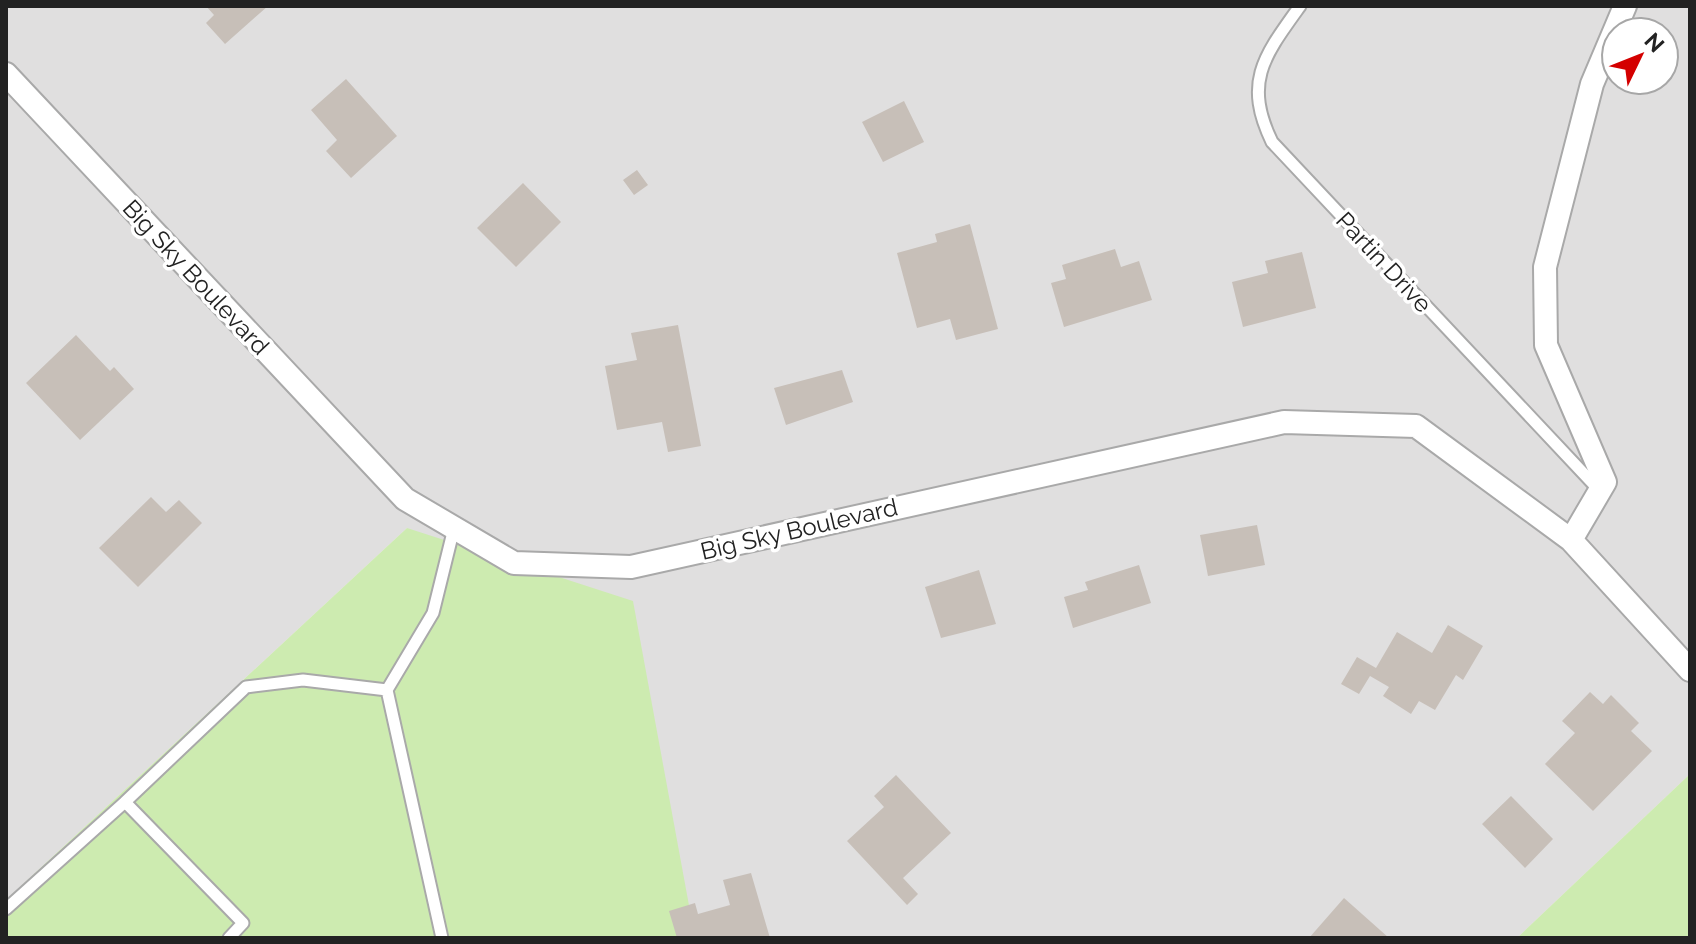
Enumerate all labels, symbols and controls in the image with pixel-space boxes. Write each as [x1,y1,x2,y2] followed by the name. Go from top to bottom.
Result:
[1600,16,1680,96] north arrow
[1639,27,1670,57] text: N
[117,193,275,361] street label: Big Sky Boulevard
[1330,206,1438,318] street label: Partin Drive
[698,492,900,566] street label: Big Sky Boulevard

